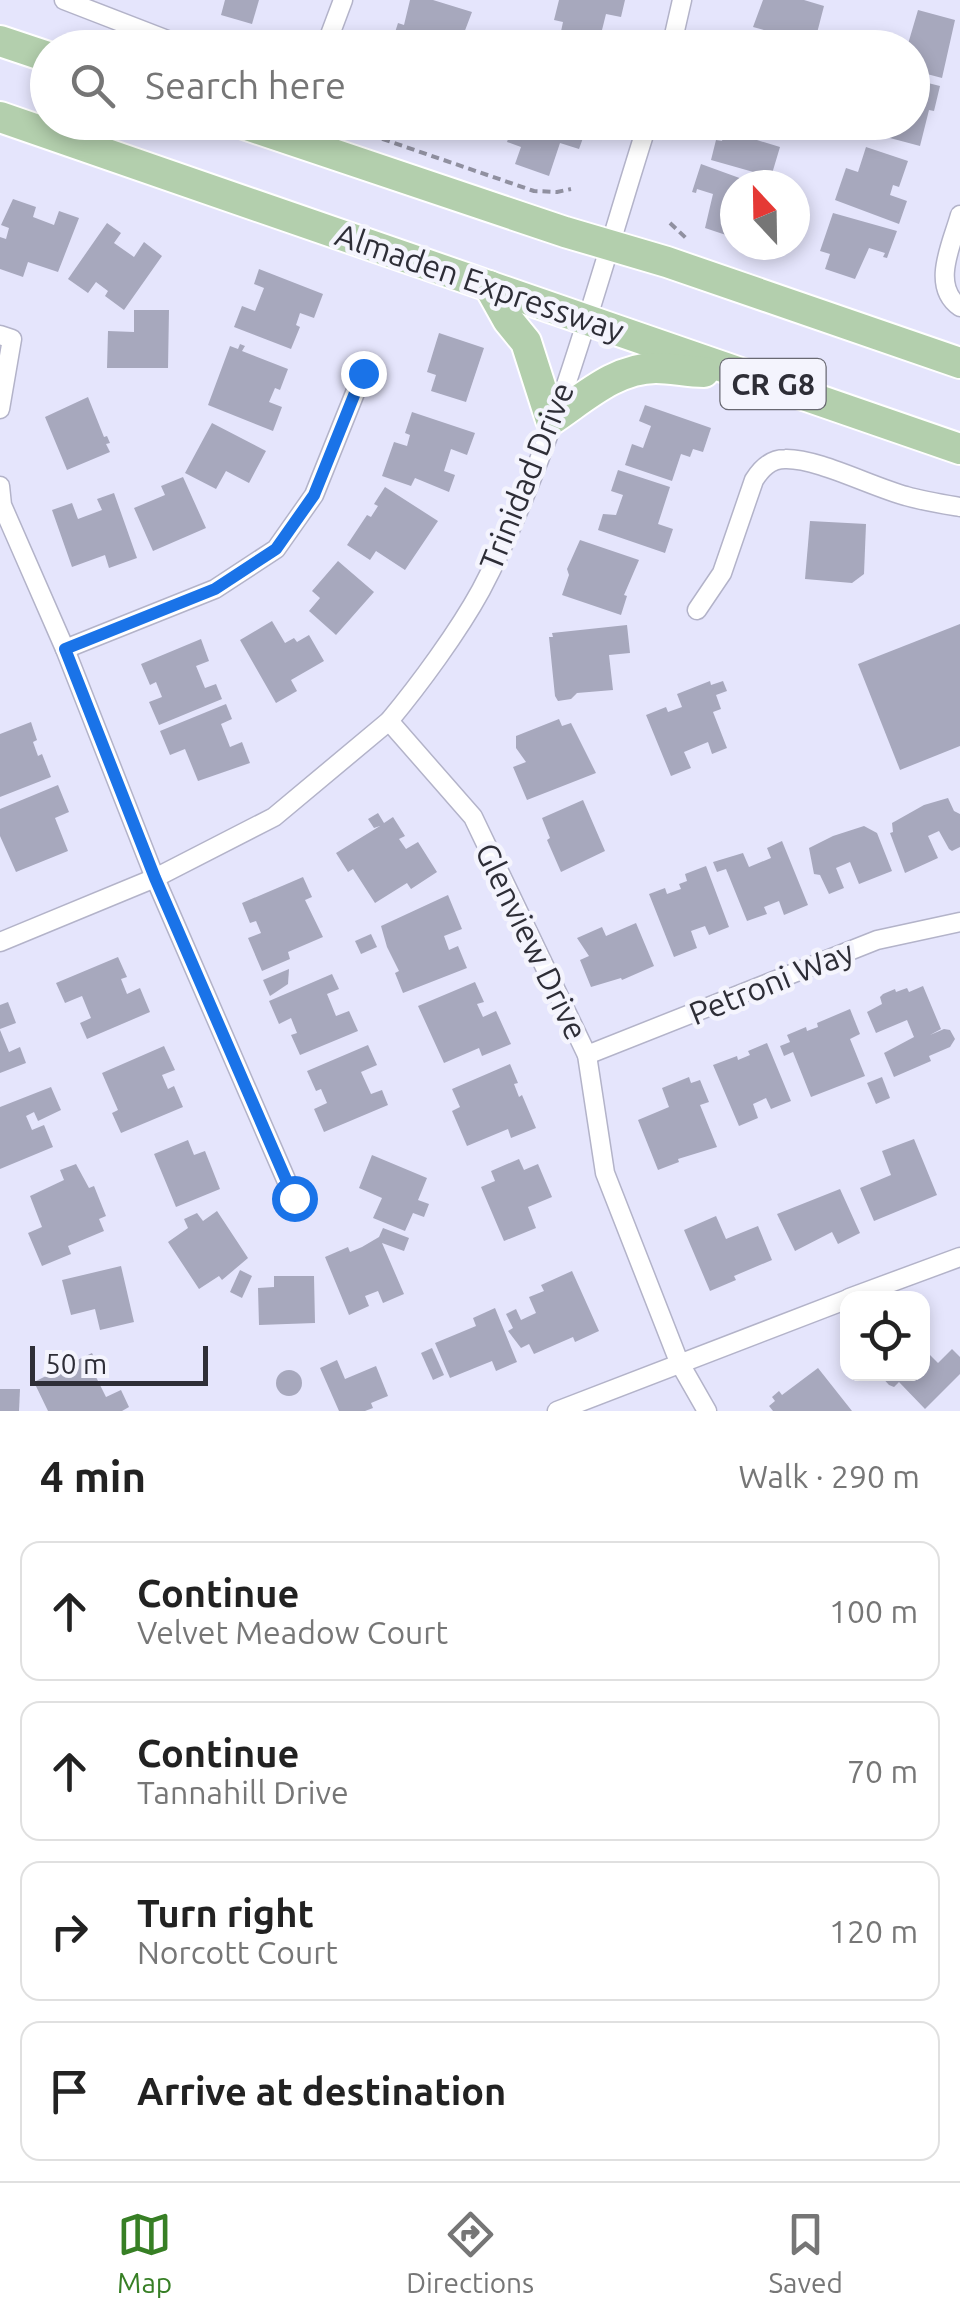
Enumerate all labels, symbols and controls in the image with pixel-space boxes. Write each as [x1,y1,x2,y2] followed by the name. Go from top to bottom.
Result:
[30,30,930,140] search box
[65,58,120,113] icon: search
[145,64,346,106] text: Search here
[720,170,810,260] north arrow
[331,216,629,348] street label: Almaden Expressway
[341,351,387,397] route end
[720,359,826,409] road number: CR G8
[472,377,580,575] street label: Trinidad Drive
[469,837,595,1045] street label: Glenview Drive
[684,933,858,1031] street label: Petroni Way
[272,1176,318,1222] route start
[840,1291,930,1381] map controls
[840,1291,930,1381] button: locate
[30,1341,208,1386] scale bar
[45,1348,107,1379] text: 50 m
[40,1453,146,1500] text: 4 min
[738,1458,920,1494] text: Walk · 290 m
[137,1572,299,1614] text: Continue
[42,1584,97,1639] icon: ahead
[829,1593,918,1629] text: 100 m
[137,1614,448,1650] text: Velvet Meadow Court
[137,1732,299,1774] text: Continue
[42,1744,97,1799] icon: ahead
[847,1753,918,1789] text: 70 m
[137,1774,349,1810] text: Tannahill Drive
[137,1892,314,1934] text: Turn right
[42,1904,97,1959] icon: right
[829,1913,918,1949] text: 120 m
[137,1934,338,1970] text: Norcott Court
[42,2064,97,2119] icon: arrive
[137,2070,506,2112] text: Arrive at destination
[117,2207,172,2298] tab: Map
[406,2207,534,2298] tab: Directions
[768,2207,843,2298] tab: Saved

